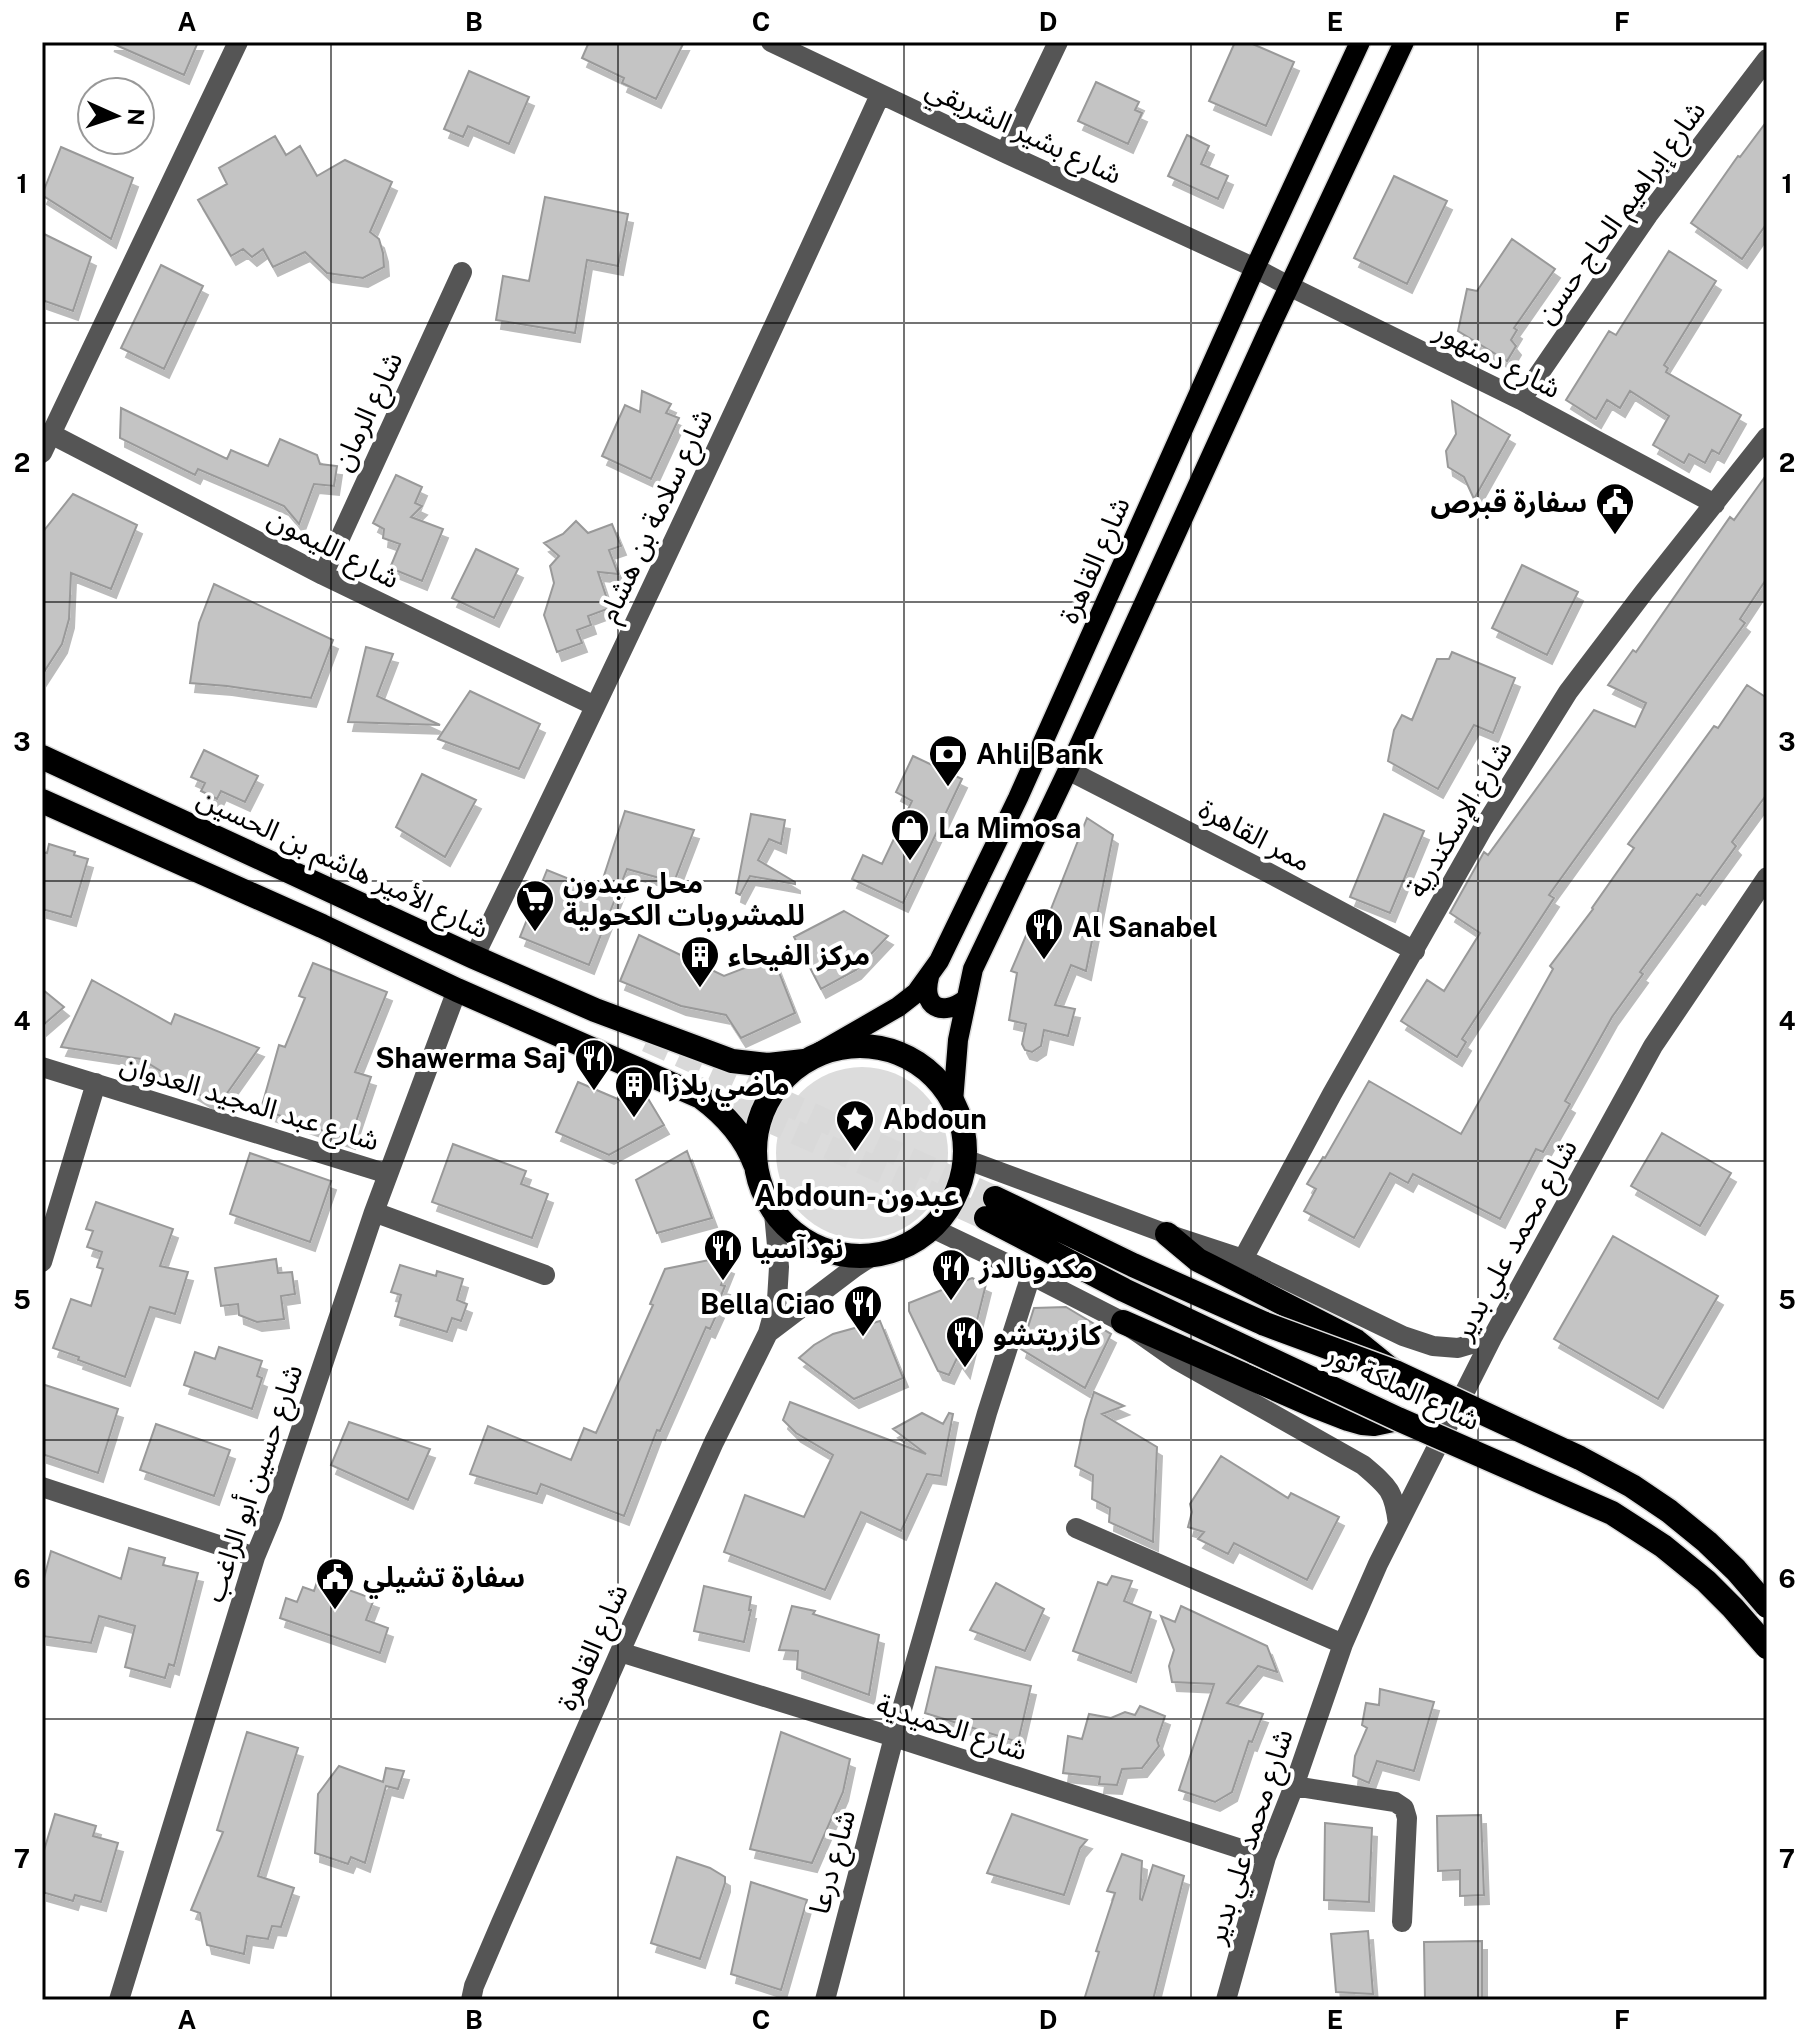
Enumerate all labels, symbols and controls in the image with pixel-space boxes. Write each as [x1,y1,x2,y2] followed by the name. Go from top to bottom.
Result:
[178,6,197,37] text: A
[465,6,483,37] text: B
[752,6,770,37] text: C
[1039,6,1057,37] text: D
[1327,6,1343,37] text: E
[1614,6,1630,37] text: F
[919,71,1127,195] street label: شارع بشير الشريقي
[76,76,156,156] north arrow
[1528,94,1716,333] street label: شارع إبراهيم الحاج حسن
[123,108,149,126] text: N
[16,168,28,199] text: 1
[1781,168,1793,199] text: 1
[1427,312,1567,409] street label: شارع دمنهور
[325,346,413,478] street label: شارع الرمان
[591,403,723,629] street label: شارع سلامة بن هشام
[14,447,30,478] text: 2
[1779,447,1795,478] text: 2
[1594,481,1636,536] public building icon: سفارة قبرص
[1430,485,1587,519] place label: سفارة قبرص
[1051,492,1141,630] street label: شارع القاهرة
[261,500,405,599] street label: شارع الليمون
[13,726,31,757] text: 3
[1778,726,1796,757] text: 3
[927,733,969,788] bank icon: Ahli Bank
[1399,735,1522,905] street label: شارع الإسكندرية
[976,737,1104,770] place label: Ahli Bank
[190,781,494,950] street label: شارع الأمير هاشم بن الحسين
[1193,791,1317,879] street label: ممر القاهرة
[889,807,931,862] shop icon: La Mimosa
[938,811,1081,844] place label: La Mimosa
[563,866,805,932] place label: محل عبدون للمشروبات الكحولية
[514,878,556,933] supermarket icon: محل عبدون للمشروبات الكحولية
[1023,906,1065,961] restaurant icon: Al Sanabel
[1072,910,1218,943] place label: Al Sanabel
[679,934,721,989] building icon: مركز الفيحاء
[728,938,870,972] place label: مركز الفيحاء
[13,1005,31,1036] text: 4
[1778,1005,1796,1036] text: 4
[573,1037,615,1092] restaurant icon: Shawerma Saj
[375,1041,566,1074] place label: Shawerma Saj
[115,1046,383,1161] street label: شارع عبد المجيد العدوان
[613,1064,655,1119] building icon: ماضي بلازا
[662,1068,790,1107] place label: ماضي بلازا
[834,1098,876,1153] place icon: Abdoun
[883,1102,987,1135] place label: Abdoun
[1445,1133,1588,1348] street label: شارع محمد علي بدير
[754,1177,960,1213] district label: Abdoun-عبدون
[702,1227,744,1282] restaurant icon: نودآسيا
[751,1231,844,1264] place label: نودآسيا
[930,1247,972,1302] restaurant icon: مكدونالدز
[978,1251,1093,1285] place label: مكدونالدز
[842,1283,884,1338] restaurant icon: Bella Ciao
[13,1284,31,1315] text: 5
[1778,1284,1796,1315] text: 5
[700,1287,835,1320] place label: Bella Ciao
[944,1314,986,1369] restaurant icon: كازريتشو
[993,1318,1102,1352] place label: كازريتشو
[1318,1336,1485,1441] street label: شارع الملكة نور
[196,1359,313,1608] street label: شارع حسين أبو الراغب
[314,1556,356,1611] public building icon: سفارة تشيلي
[363,1560,525,1599] place label: سفارة تشيلي
[13,1563,31,1594] text: 6
[1778,1563,1796,1594] text: 6
[549,1579,639,1717] street label: شارع القاهرة
[871,1687,1032,1771] street label: شارع الحميدية
[1198,1724,1304,1950] street label: شارع محمد علي بدير
[802,1806,866,1919] street label: شارع درعا
[14,1843,30,1874] text: 7
[1779,1843,1795,1874] text: 7
[178,2004,197,2035] text: A
[465,2004,483,2035] text: B
[752,2004,770,2035] text: C
[1039,2004,1057,2035] text: D
[1327,2004,1343,2035] text: E
[1614,2004,1630,2035] text: F

